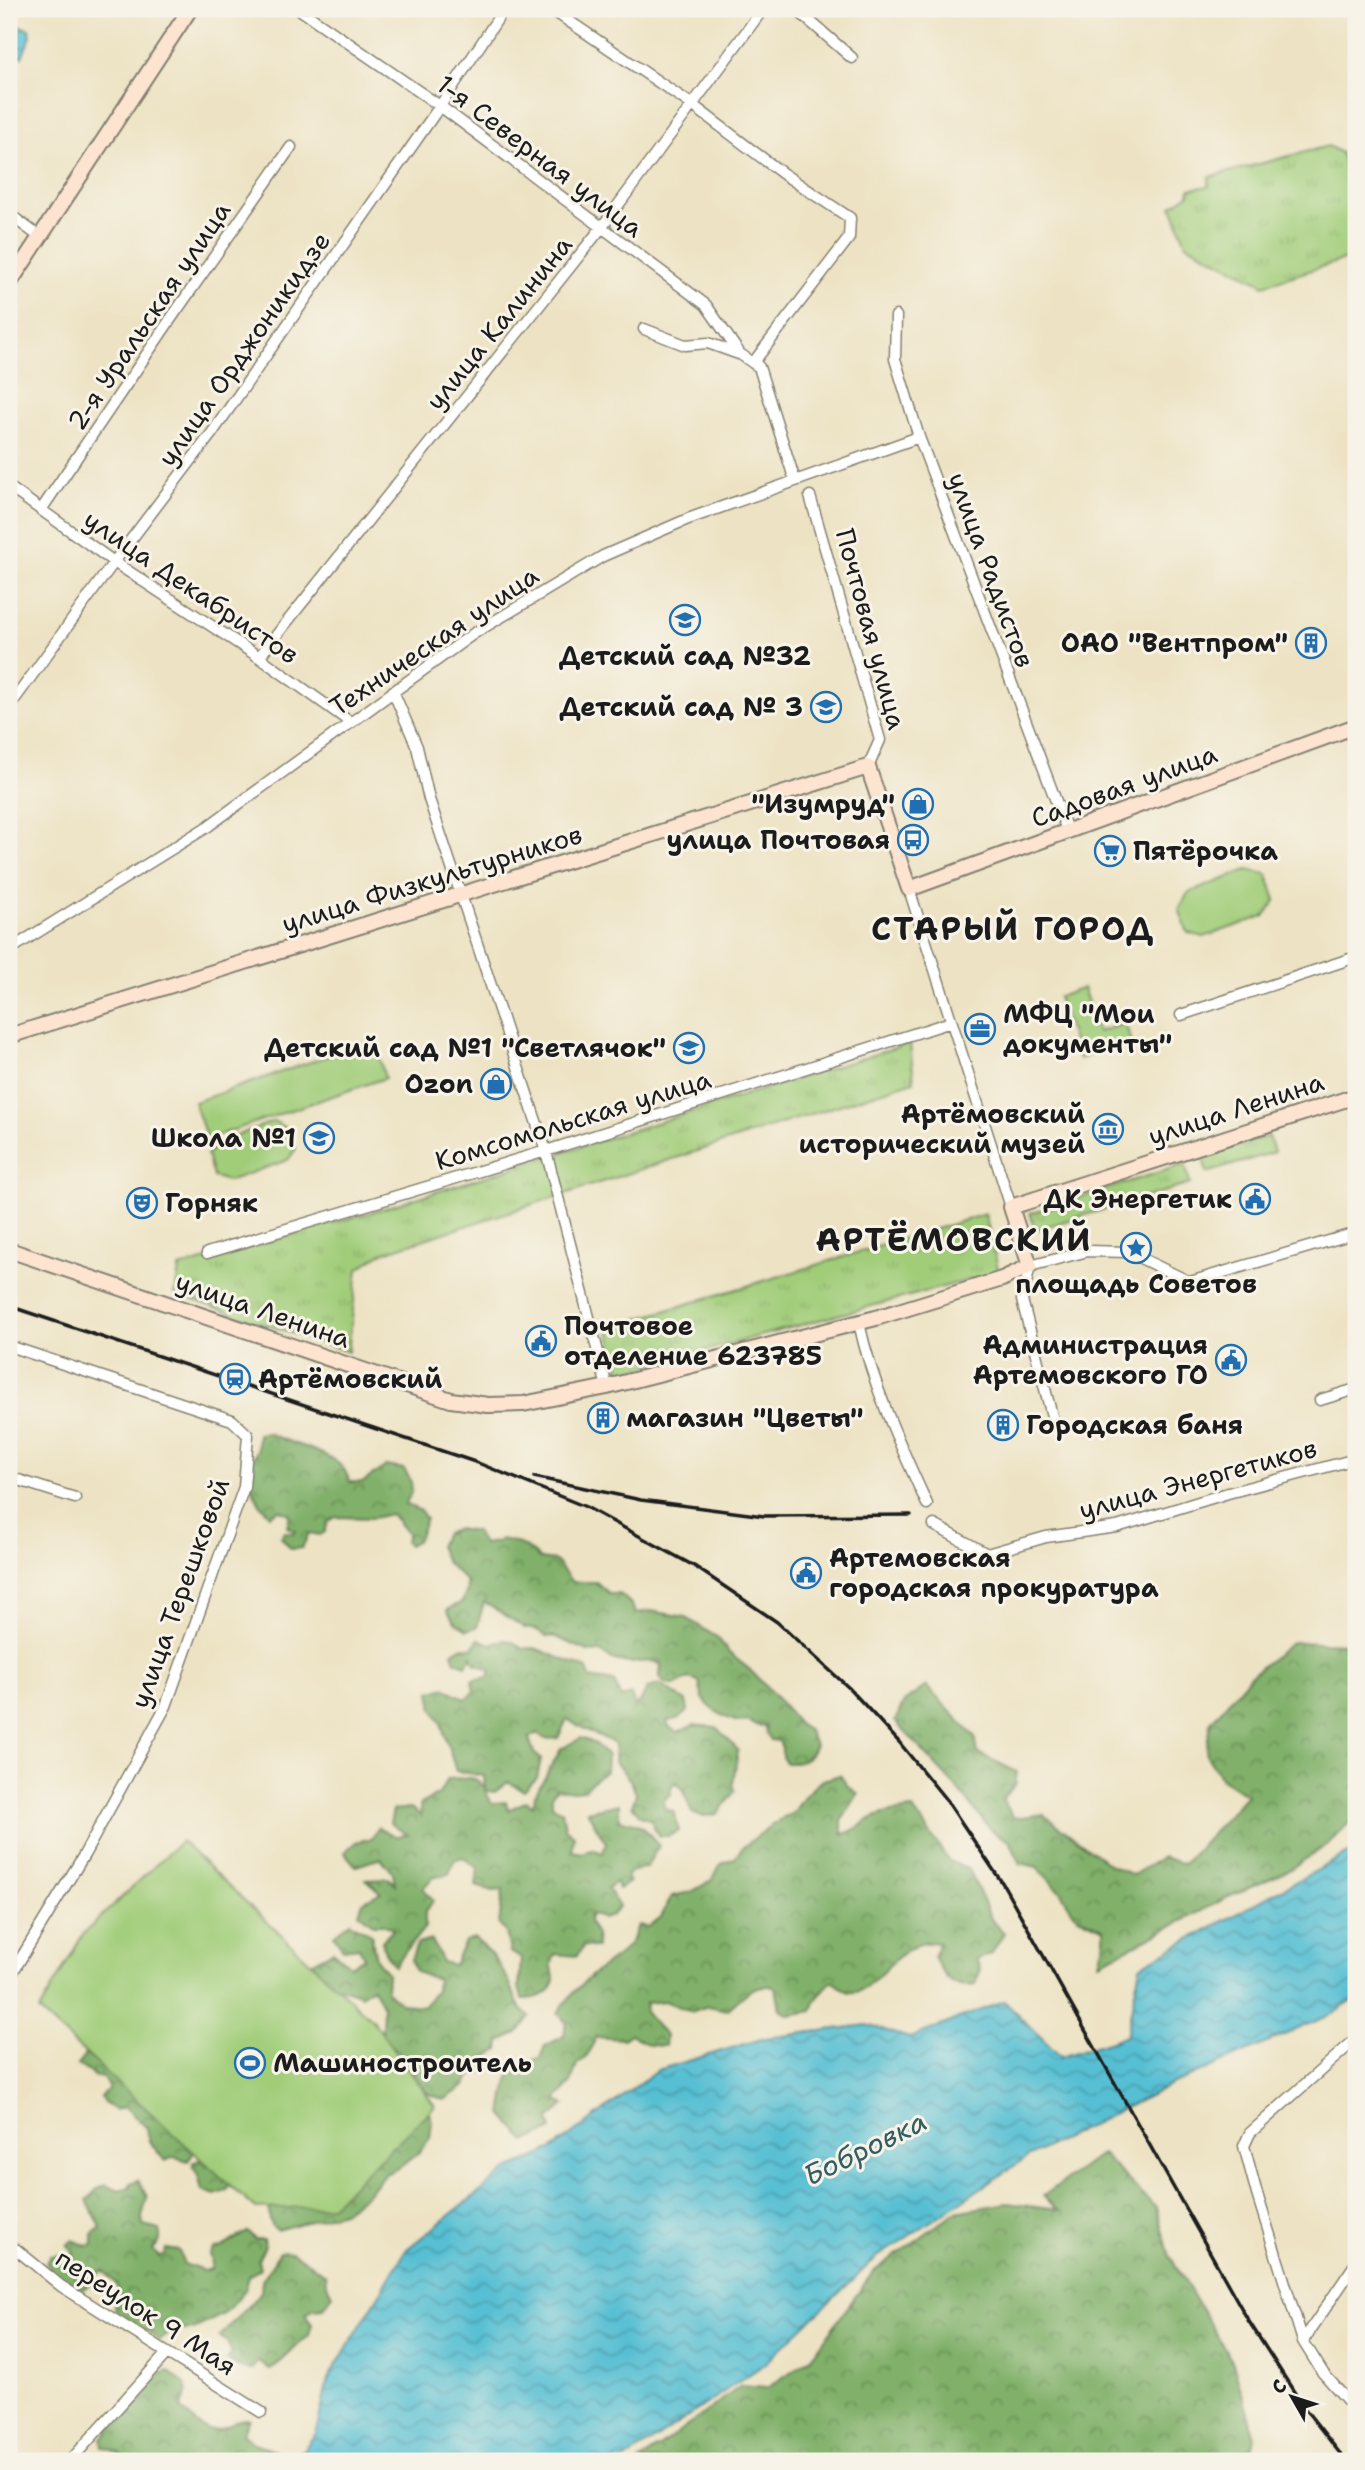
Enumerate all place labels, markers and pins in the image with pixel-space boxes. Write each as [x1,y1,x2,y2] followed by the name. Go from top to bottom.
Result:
[668,603,702,637] school or university icon: Детский сад №32
[1061,625,1288,660] place label: ОАО "Вентпром"
[1294,626,1328,660] building icon: ОАО "Вентпром"
[559,638,811,673] place label: Детский сад №32
[559,689,803,724] place label: Детский сад № 3
[809,690,843,724] school or university icon: Детский сад № 3
[751,786,895,821] place label: "Изумруд"
[901,787,935,821] shop icon: "Изумруд"
[666,822,890,857] place label: улица Почтовая
[896,823,930,857] bus stop icon: улица Почтовая
[1133,833,1278,868] place label: Пятёрочка
[1093,834,1127,868] supermarket icon: Пятёрочка
[1003,996,1172,1061] place label: МФЦ "Мои документы"
[963,1012,997,1046] office icon: МФЦ "Мои документы"
[264,1030,666,1065] place label: Детский сад №1 "Светлячок"
[672,1031,706,1065] school or university icon: Детский сад №1 "Светлячок"
[404,1066,473,1101] place label: Ozon
[479,1067,513,1101] shop icon: Ozon
[799,1096,1085,1161] place label: Артёмовский исторический музей
[1091,1112,1125,1146] museum icon: Артёмовский исторический музей
[151,1120,296,1155] place label: Школа №1
[302,1121,336,1155] school or university icon: Школа №1
[1043,1181,1232,1216] place label: ДК Энергетик
[1238,1182,1272,1216] public building icon: ДК Энергетик
[165,1185,258,1220] place label: Горняк
[125,1186,159,1220] theatre icon: Горняк
[1119,1231,1153,1265] place icon: площадь Советов
[1015,1266,1257,1301] place label: площадь Советов
[564,1308,822,1373] place label: Почтовое отделение 623785
[524,1324,558,1358] public building icon: Почтовое отделение 623785
[973,1327,1208,1392] place label: Администрация Артемовского ГО
[1214,1343,1248,1377] public building icon: Администрация Артемовского ГО
[258,1361,442,1396] place label: Артёмовский
[218,1362,252,1396] station icon: Артёмовский
[626,1400,864,1435] place label: магазин "Цветы"
[586,1401,620,1435] building icon: магазин "Цветы"
[1026,1407,1243,1442] place label: Городская баня
[986,1408,1020,1442] building icon: Городская баня
[829,1540,1159,1605] place label: Артемовская городская прокуратура
[789,1556,823,1590] public building icon: Артемовская городская прокуратура
[273,2045,532,2080] place label: Машиностроитель
[233,2046,267,2080] sports icon: Машиностроитель

